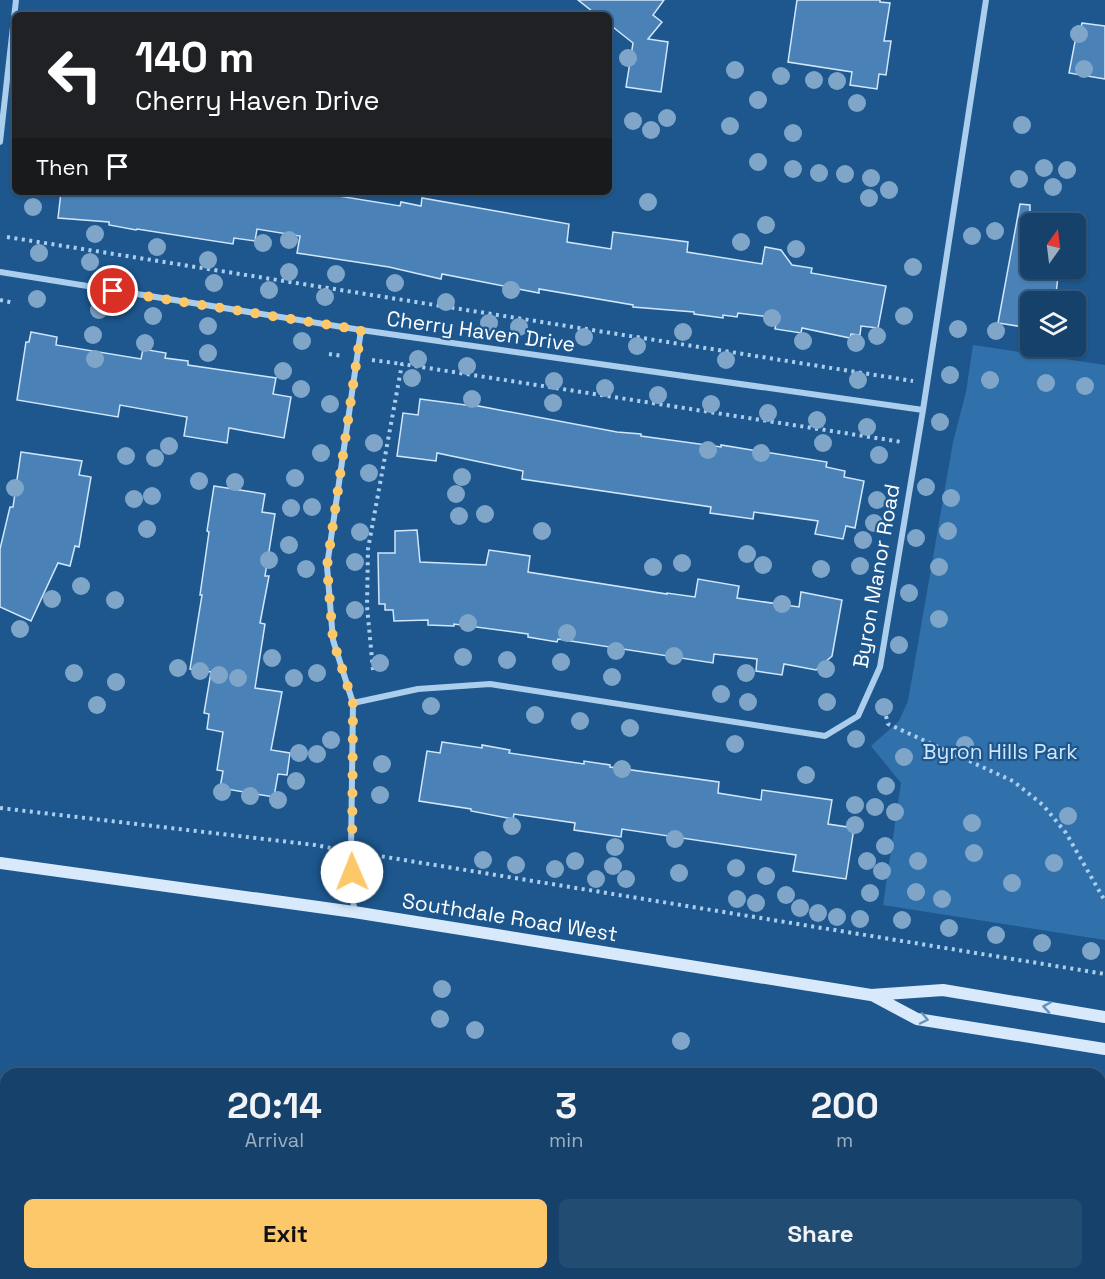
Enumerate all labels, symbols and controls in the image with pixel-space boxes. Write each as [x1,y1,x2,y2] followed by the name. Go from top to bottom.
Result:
[135,31,254,84] text: 140 m
[36,36,114,114] icon: left
[135,83,379,118] text: Cherry Haven Drive
[101,150,134,183] icon: arrive
[36,153,89,181] text: Then
[1020,213,1086,279] north arrow
[1020,213,1086,357] map controls
[87,265,138,316] pin
[96,274,129,307] icon: arrive
[1020,291,1086,357] button: layers
[385,304,577,358] street label: Cherry Haven Drive
[847,482,905,670] street label: Byron Manor Road
[923,738,1077,765] park label: Byron Hills Park
[320,840,384,904] position arrow
[400,887,620,947] street label: Southdale Road West
[1043,1002,1052,1014] one-way arrow
[918,1012,928,1025] one-way arrow
[227,1083,322,1129] text: 20:14
[555,1083,577,1129] text: 3
[811,1083,879,1129] text: 200
[245,1127,304,1153] text: Arrival
[549,1127,583,1153] text: min
[836,1127,853,1153] text: m
[24,1199,547,1268] button: Exit
[559,1199,1082,1268] button: Share

